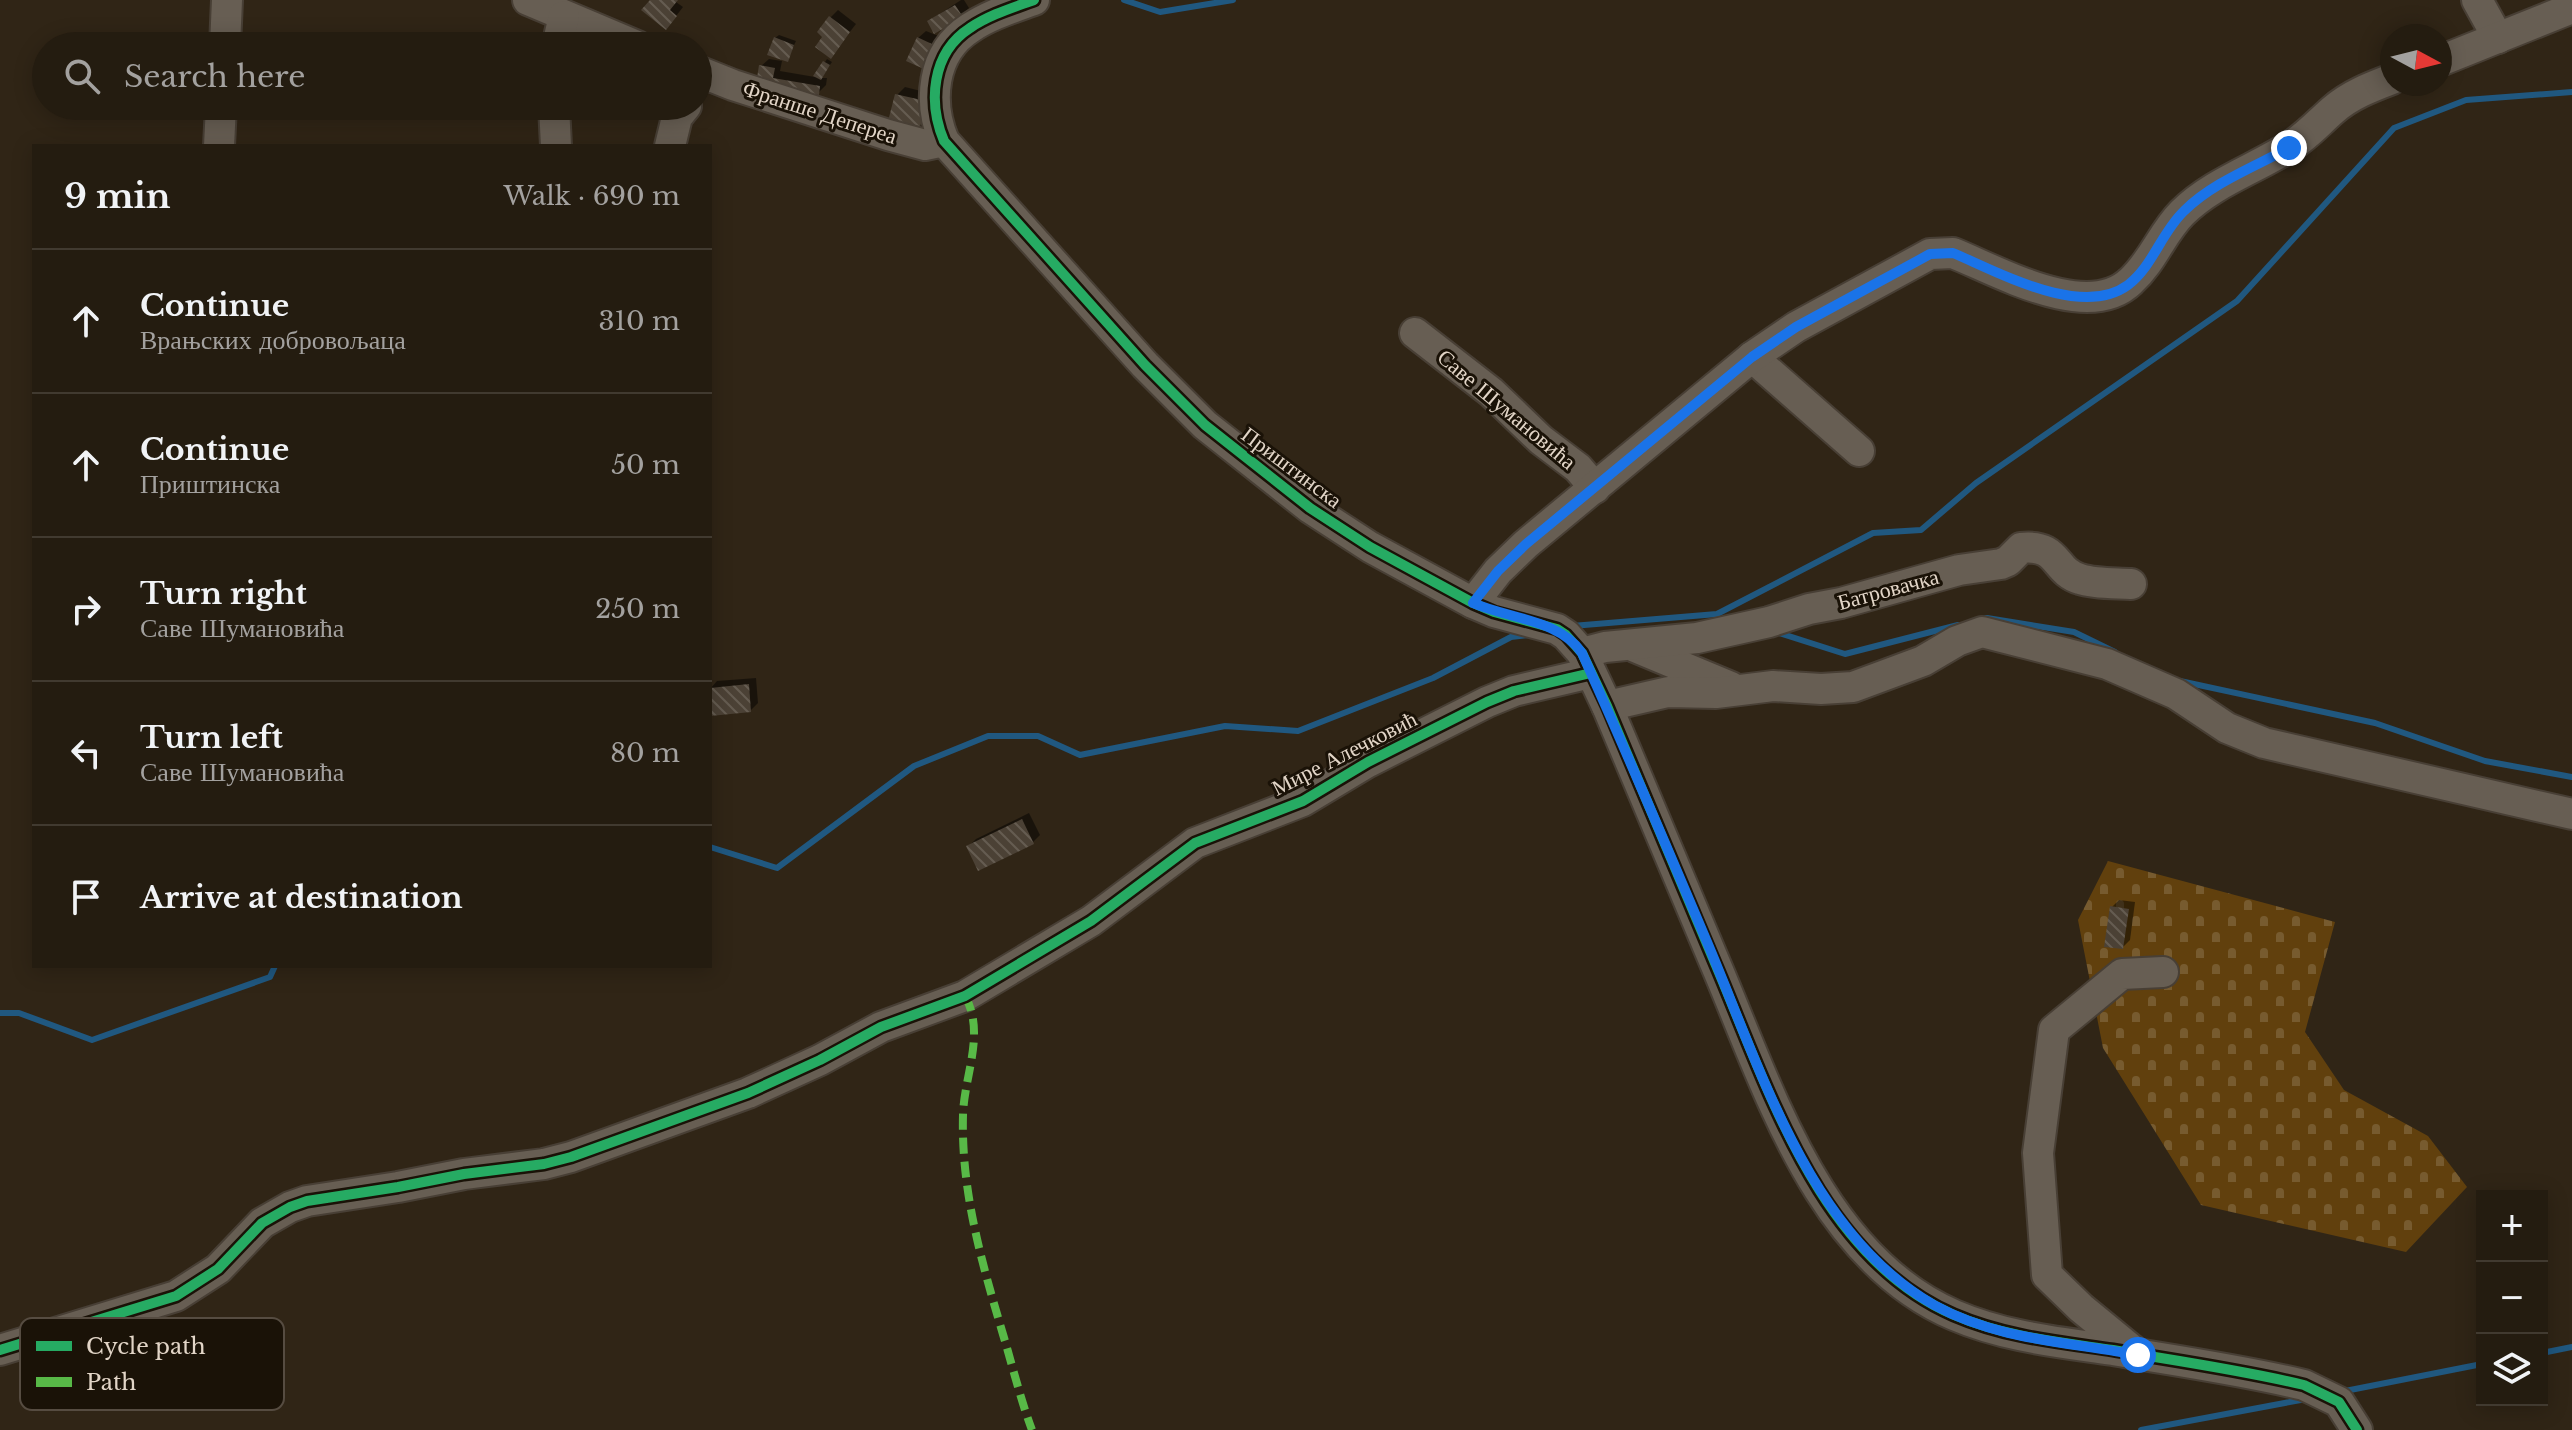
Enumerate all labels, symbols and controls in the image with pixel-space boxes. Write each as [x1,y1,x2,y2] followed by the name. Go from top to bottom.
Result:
[2380,24,2452,96] north arrow
[32,32,712,120] search box
[60,54,104,98] icon: search
[124,58,305,95] text: Search here
[739,75,900,150] street label: Франше Депереа
[2271,130,2307,166] route end
[64,175,171,217] text: 9 min
[504,180,680,212] text: Walk · 690 m
[140,287,289,324] text: Continue
[64,299,108,343] icon: ahead
[598,305,680,337] text: 310 m
[140,324,406,356] text: Врањских добровољаца
[1432,343,1582,475] street label: Саве Шумановића
[1236,421,1347,514] street label: Приштинска
[140,431,289,468] text: Continue
[64,443,108,487] icon: ahead
[611,449,680,481] text: 50 m
[140,468,280,500] text: Приштинска
[1834,563,1942,616] street label: Батровачка
[140,575,307,612] text: Turn right
[64,587,108,631] icon: right
[595,593,680,625] text: 250 m
[140,612,344,644] text: Саве Шумановића
[1267,705,1421,802] street label: Мире Алечковић
[140,719,283,756] text: Turn left
[64,731,108,775] icon: left
[610,737,680,769] text: 80 m
[140,756,344,788] text: Саве Шумановића
[64,875,108,919] icon: arrive
[140,879,463,916] text: Arrive at destination
[2476,1190,2548,1406] map controls
[2476,1190,2548,1262] button: +
[2476,1262,2548,1334] button: −
[20,1318,284,1410] legend
[86,1333,206,1360] text: Cycle path
[2476,1334,2548,1406] button: layers
[2120,1337,2156,1373] route start
[86,1369,137,1396] text: Path

